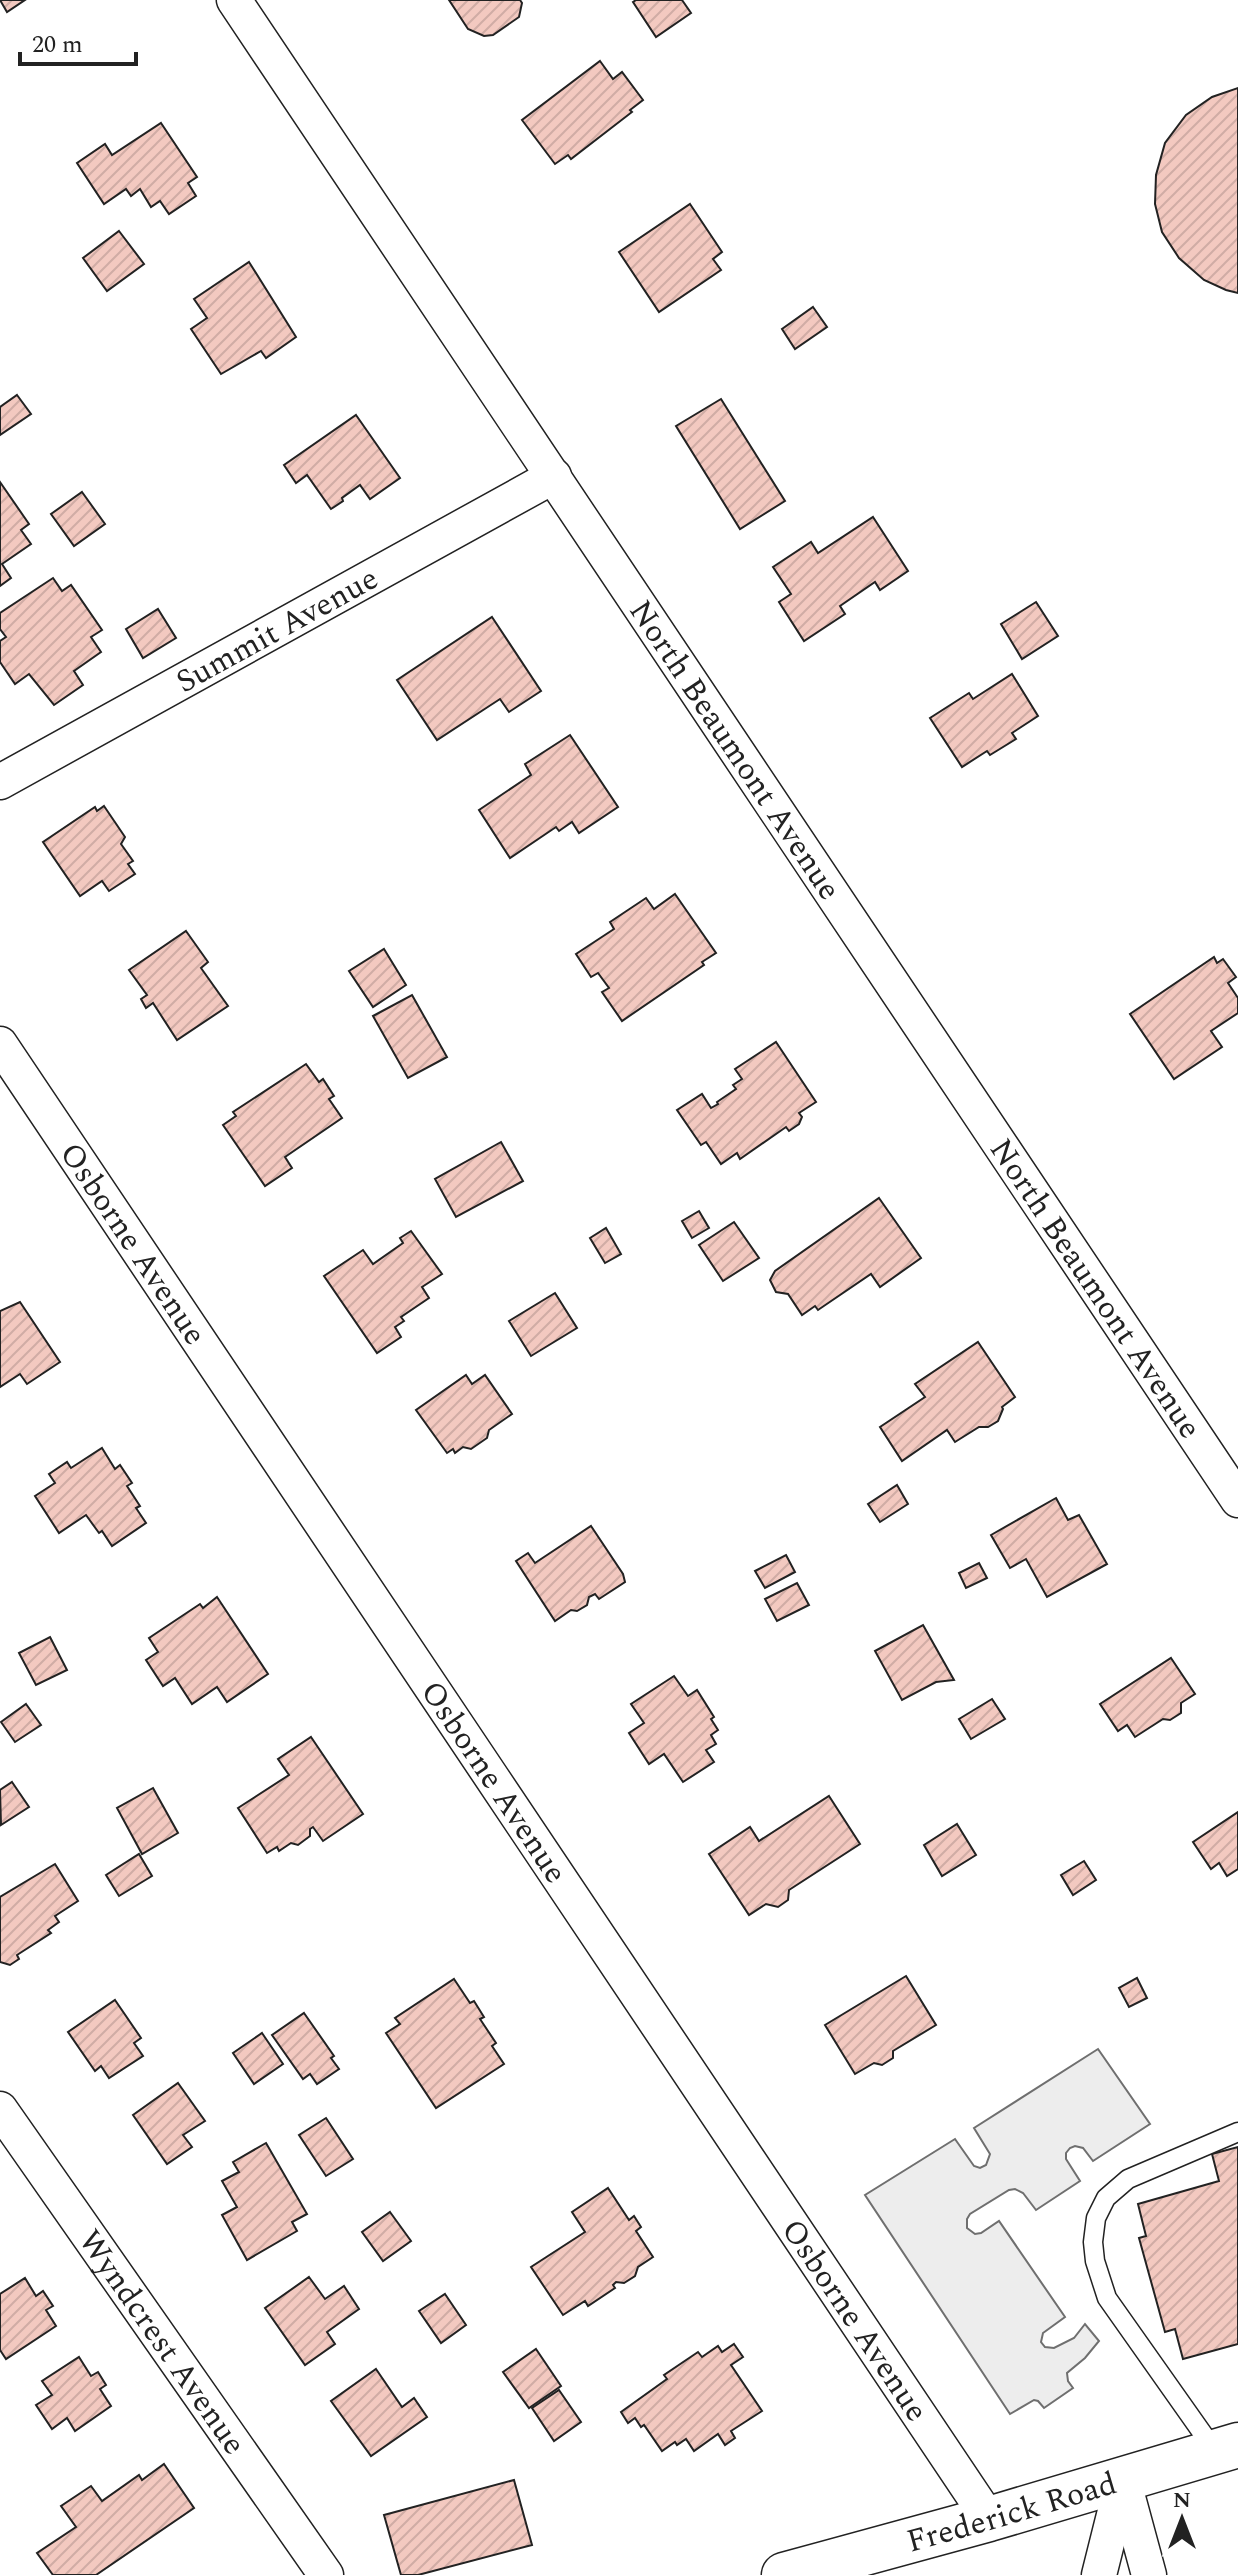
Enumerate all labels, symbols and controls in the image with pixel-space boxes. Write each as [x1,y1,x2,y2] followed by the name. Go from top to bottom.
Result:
[20,16,136,66] scale bar
[32,27,83,63] text: 20 m
[167,555,388,706] street label: Summit Avenue
[616,590,853,911] street label: North Beaumont Avenue
[976,1129,1213,1449] street label: North Beaumont Avenue
[47,1133,218,1356] street label: Osborne Avenue
[407,1671,579,1894] street label: Osborne Avenue
[768,2209,940,2432] street label: Osborne Avenue
[65,2220,258,2465] street label: Wyndcrest Avenue
[901,2459,1123,2566] street label: Frederick Road
[1142,2479,1222,2559] north arrow
[1173,2484,1191,2517] text: N

